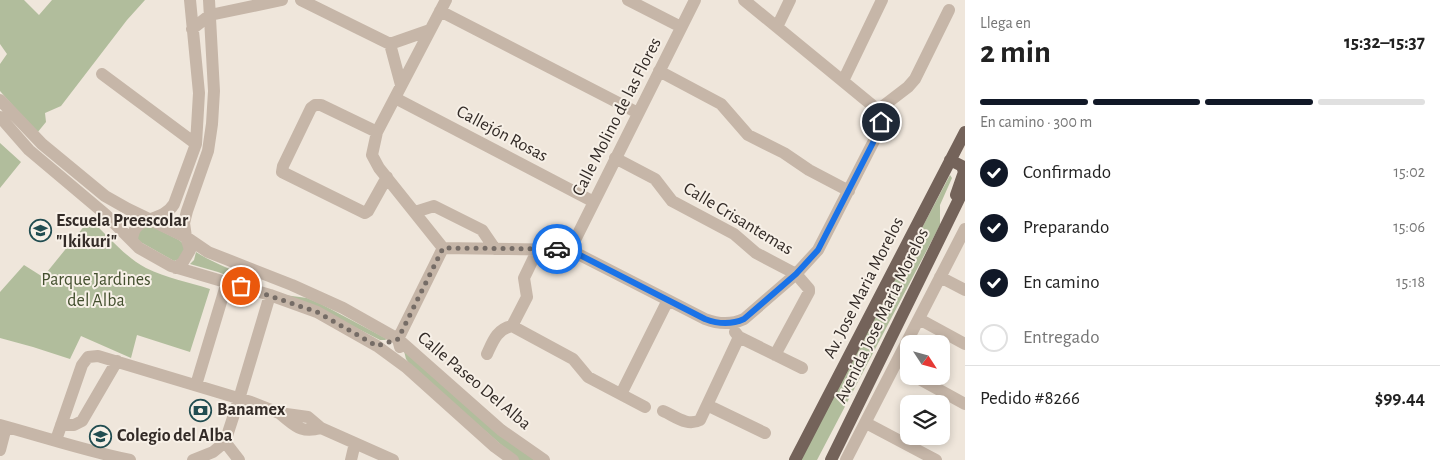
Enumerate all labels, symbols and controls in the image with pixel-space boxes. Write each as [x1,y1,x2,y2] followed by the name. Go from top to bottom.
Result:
[980,15,1031,31] text: Llega en
[1344,33,1425,52] text: 15:32–15:37
[569,35,665,199] street label: Calle Molino de las Flores
[980,36,1051,68] text: 2 min
[860,101,902,143] pin
[453,102,551,166] street label: Callejón Rosas
[867,108,895,136] icon: home
[980,114,1092,130] text: En camino · 300 m
[980,159,1008,187] icon: check
[1023,163,1111,182] text: Confirmado
[1393,164,1425,180] text: 15:02
[680,179,796,259] street label: Calle Crisantemas
[56,212,189,251] place label: Escuela Preescolar "Ikikuri"
[980,214,1008,242] icon: check
[821,215,907,361] street label: Av. Jose Maria Morelos
[1023,218,1109,237] text: Preparando
[28,219,52,243] school or university icon: Escuela Preescolar "Ikikuri"
[1393,219,1425,235] text: 15:06
[532,224,582,274] courier
[832,226,932,406] street label: Avenida Jose Maria Morelos
[543,235,571,263] icon: car
[220,265,262,307] pin
[980,269,1008,297] icon: check
[41,271,151,310] park label: Parque Jardines del Alba
[227,272,255,300] icon: bag
[1023,273,1100,292] text: En camino
[1396,274,1425,290] text: 15:18
[1023,328,1099,347] text: Entregado
[414,329,534,433] street label: Calle Paseo Del Alba
[900,335,950,385] north arrow
[900,335,950,445] map controls
[980,389,1080,408] text: Pedido #8266
[1375,389,1425,408] text: $99.44
[900,395,950,445] button: layers
[189,398,213,422] bank icon: Banamex
[217,401,286,419] place label: Banamex
[89,424,113,448] school or university icon: Colegio del Alba
[117,427,233,445] place label: Colegio del Alba

